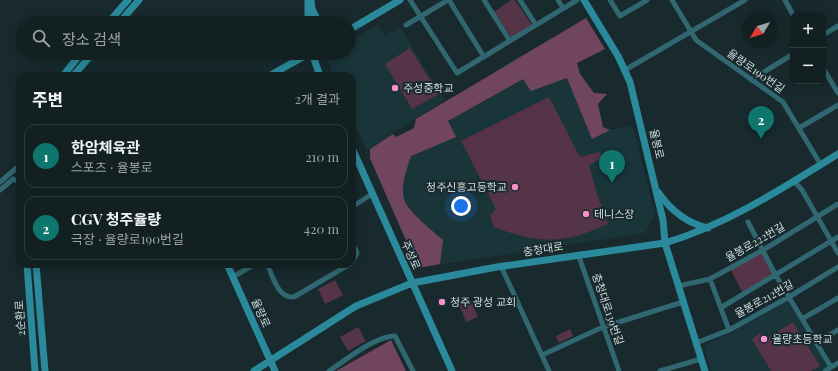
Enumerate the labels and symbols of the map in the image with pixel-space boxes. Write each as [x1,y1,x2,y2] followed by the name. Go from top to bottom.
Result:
[742,12,778,48] north arrow
[725,45,788,96] street label: 율량로190번길
[403,80,454,95] place label: 주성중학교
[390,83,400,93] marker: 주성중학교
[748,106,774,139] pin: 2
[647,127,668,160] street label: 율봉로
[599,150,625,183] pin: 1
[426,179,507,194] place label: 청주신흥고등학교
[510,182,520,192] marker: 청주신흥고등학교
[451,196,471,216] your location
[594,206,634,221] place label: 테니스장
[581,209,591,219] marker: 테니스장
[722,218,787,265] street label: 율봉로222번길
[398,238,424,272] street label: 주성로
[522,238,564,259] street label: 충청대로
[589,271,628,347] street label: 충청대로139번길
[732,276,796,321] street label: 율봉로212번길
[450,294,516,309] place label: 청주 광성 교회
[248,296,274,330] street label: 율량로
[437,297,447,307] marker: 청주 광성 교회
[11,300,28,336] street label: 2순환로
[772,331,833,346] place label: 율량초등학교
[759,334,769,344] marker: 율량초등학교

